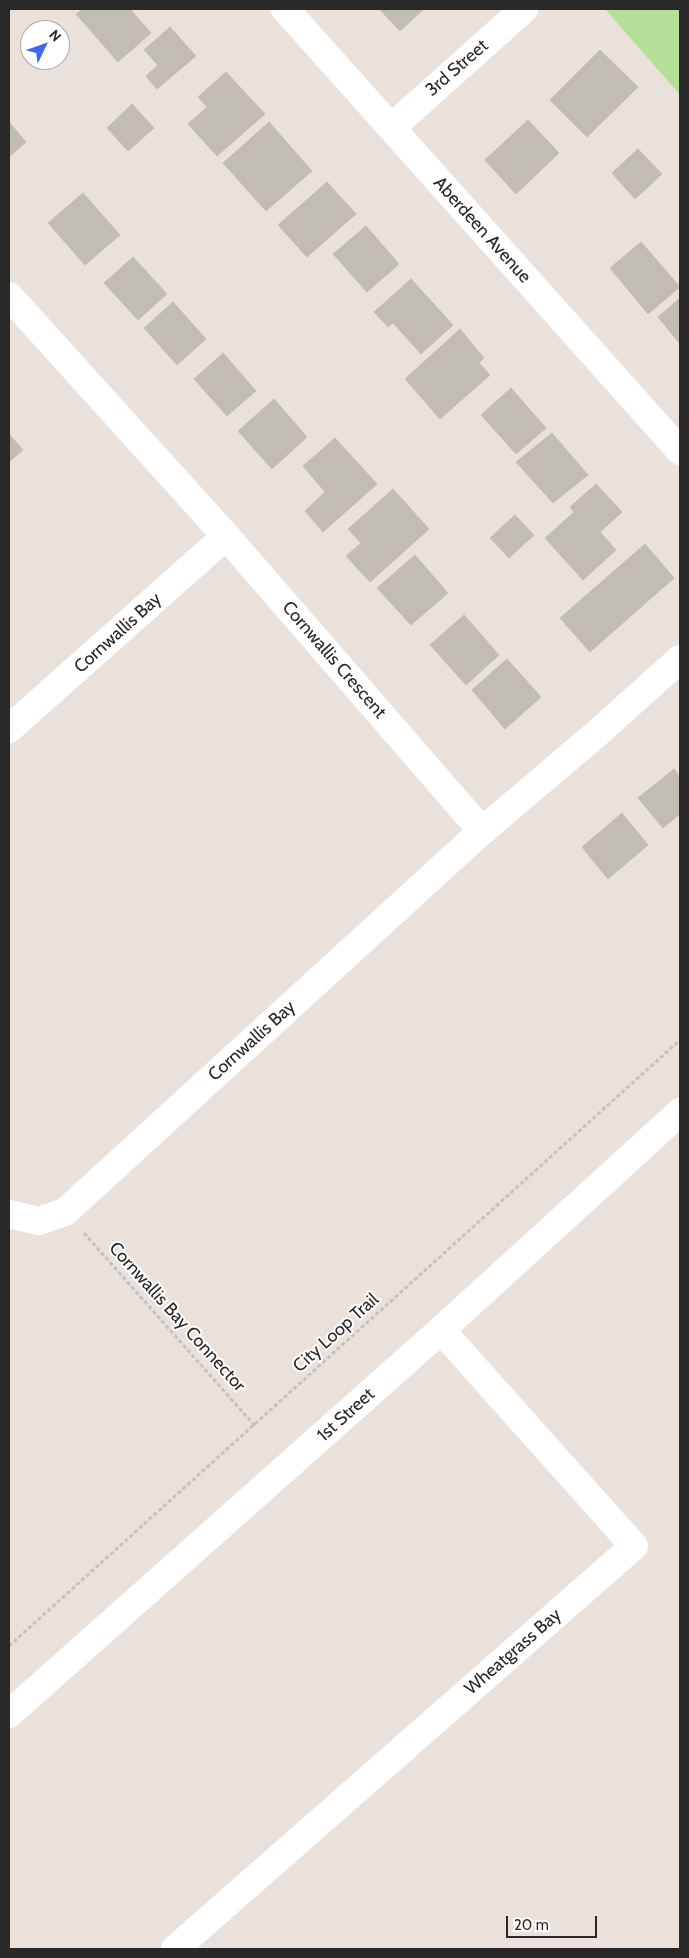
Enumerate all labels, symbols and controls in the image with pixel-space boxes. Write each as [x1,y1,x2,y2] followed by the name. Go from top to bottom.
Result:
[20,20,70,70] north arrow
[45,26,65,45] text: N
[421,35,493,101] street label: 3rd Street
[429,172,535,288] street label: Aberdeen Avenue
[70,588,166,678] street label: Cornwallis Bay
[277,597,391,723] street label: Cornwallis Crescent
[204,996,300,1086] street label: Cornwallis Bay
[104,1238,250,1396] street label: Cornwallis Bay Connector
[289,1289,383,1377] street label: City Loop Trail
[313,1384,379,1446] street label: 1st Street
[460,1604,566,1700] street label: Wheatgrass Bay
[509,1906,600,1938] scale bar
[514,1916,549,1934] text: 20 m

